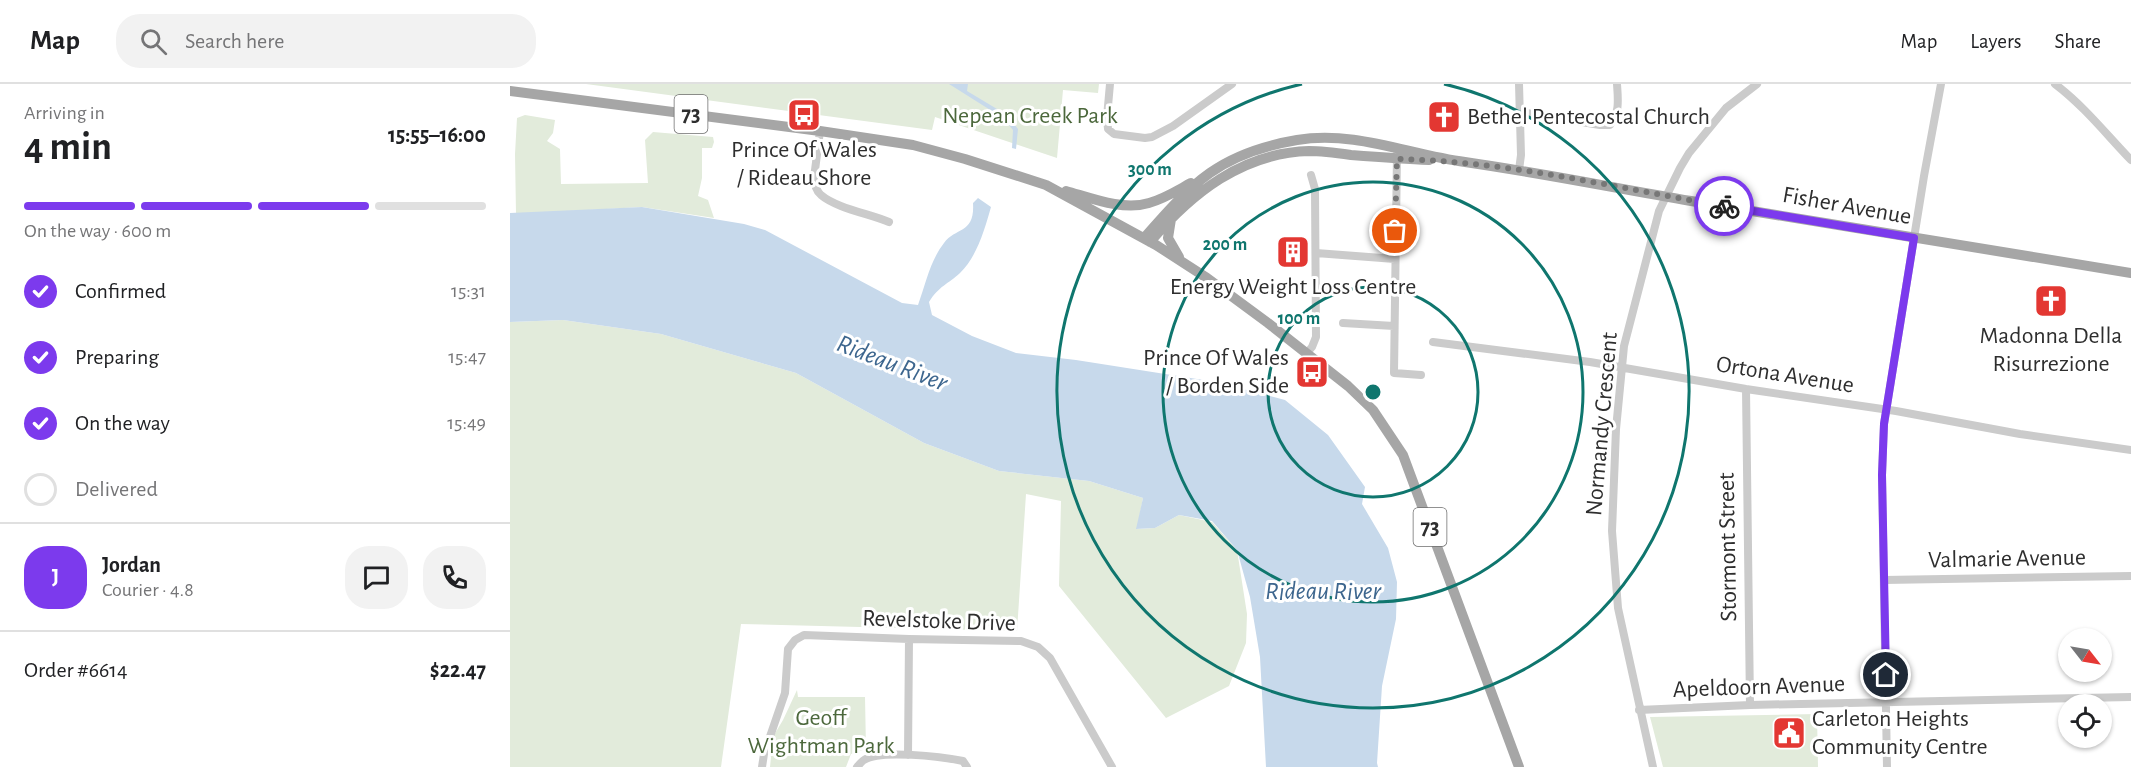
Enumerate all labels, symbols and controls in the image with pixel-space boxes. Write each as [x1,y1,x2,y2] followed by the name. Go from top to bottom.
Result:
[116,14,536,68] search box
[137,25,170,58] icon: search
[30,27,80,55] text: Map
[185,30,284,52] text: Search here
[1901,31,1937,52] text: Map
[1970,31,2021,52] text: Layers
[2054,31,2101,52] text: Share
[674,95,708,133] road number: 73
[786,97,822,133] bus stop icon: Prince Of Wales / Rideau Shore
[1426,99,1462,135] church icon: Bethel Pentecostal Church
[24,103,105,123] text: Arriving in
[942,104,1118,128] park label: Nepean Creek Park
[1467,105,1710,129] place label: Bethel Pentecostal Church
[388,124,486,146] text: 15:55–16:00
[24,128,112,167] text: 4 min
[731,138,877,190] place label: Prince Of Wales / Rideau Shore
[1128,161,1172,179] text: 300 m
[1694,176,1754,236] courier
[1781,183,1913,229] street label: Fisher Avenue
[1708,190,1741,223] icon: bike
[1369,205,1420,256] pin
[1378,214,1411,247] icon: bag
[24,221,171,241] text: On the way · 600 m
[1275,234,1311,270] building icon: Energy Weight Loss Centre
[1203,236,1247,254] text: 200 m
[24,275,57,308] icon: check
[1170,275,1416,299] place label: Energy Weight Loss Centre
[75,280,166,302] text: Confirmed
[451,281,486,301] text: 15:31
[2033,283,2069,319] church icon: Madonna Della Risurrezione
[1278,310,1320,328] text: 100 m
[1980,324,2122,376] place label: Madonna Della Risurrezione
[833,330,952,396] water label: Rideau River
[1582,331,1622,517] street label: Normandy Crescent
[24,341,57,374] icon: check
[75,346,159,368] text: Preparing
[1143,346,1289,398] place label: Prince Of Wales / Borden Side
[448,347,486,367] text: 15:47
[1714,352,1856,398] street label: Ortona Avenue
[1294,354,1330,390] bus stop icon: Prince Of Wales / Borden Side
[1363,382,1383,402] centre of rings
[24,407,57,440] icon: check
[75,412,170,434] text: On the way
[447,413,486,433] text: 15:49
[1715,472,1741,622] street label: Stormont Street
[75,478,158,500] text: Delivered
[1414,508,1446,546] road number: 73
[345,546,408,609] button: chat
[423,546,486,609] button: phone
[1928,546,2086,572] street label: Valmarie Avenue
[102,554,161,576] text: Jordan
[52,566,59,588] text: J
[1265,578,1383,604] water label: Rideau River
[102,580,194,600] text: Courier · 4.8
[862,606,1016,636] street label: Revelstoke Drive
[2058,628,2112,682] north arrow
[2058,628,2112,748] map controls
[1860,649,1911,700] pin
[1869,658,1902,691] icon: home
[24,659,128,681] text: Order #6614
[430,659,486,681] text: $22.47
[1672,672,1846,702] street label: Apeldoorn Avenue
[2058,694,2112,748] button: locate
[748,706,894,758] park label: Geoff Wightman Park
[1812,707,1988,759] place label: Carleton Heights Community Centre
[1771,715,1807,751] public building icon: Carleton Heights Community Centre

